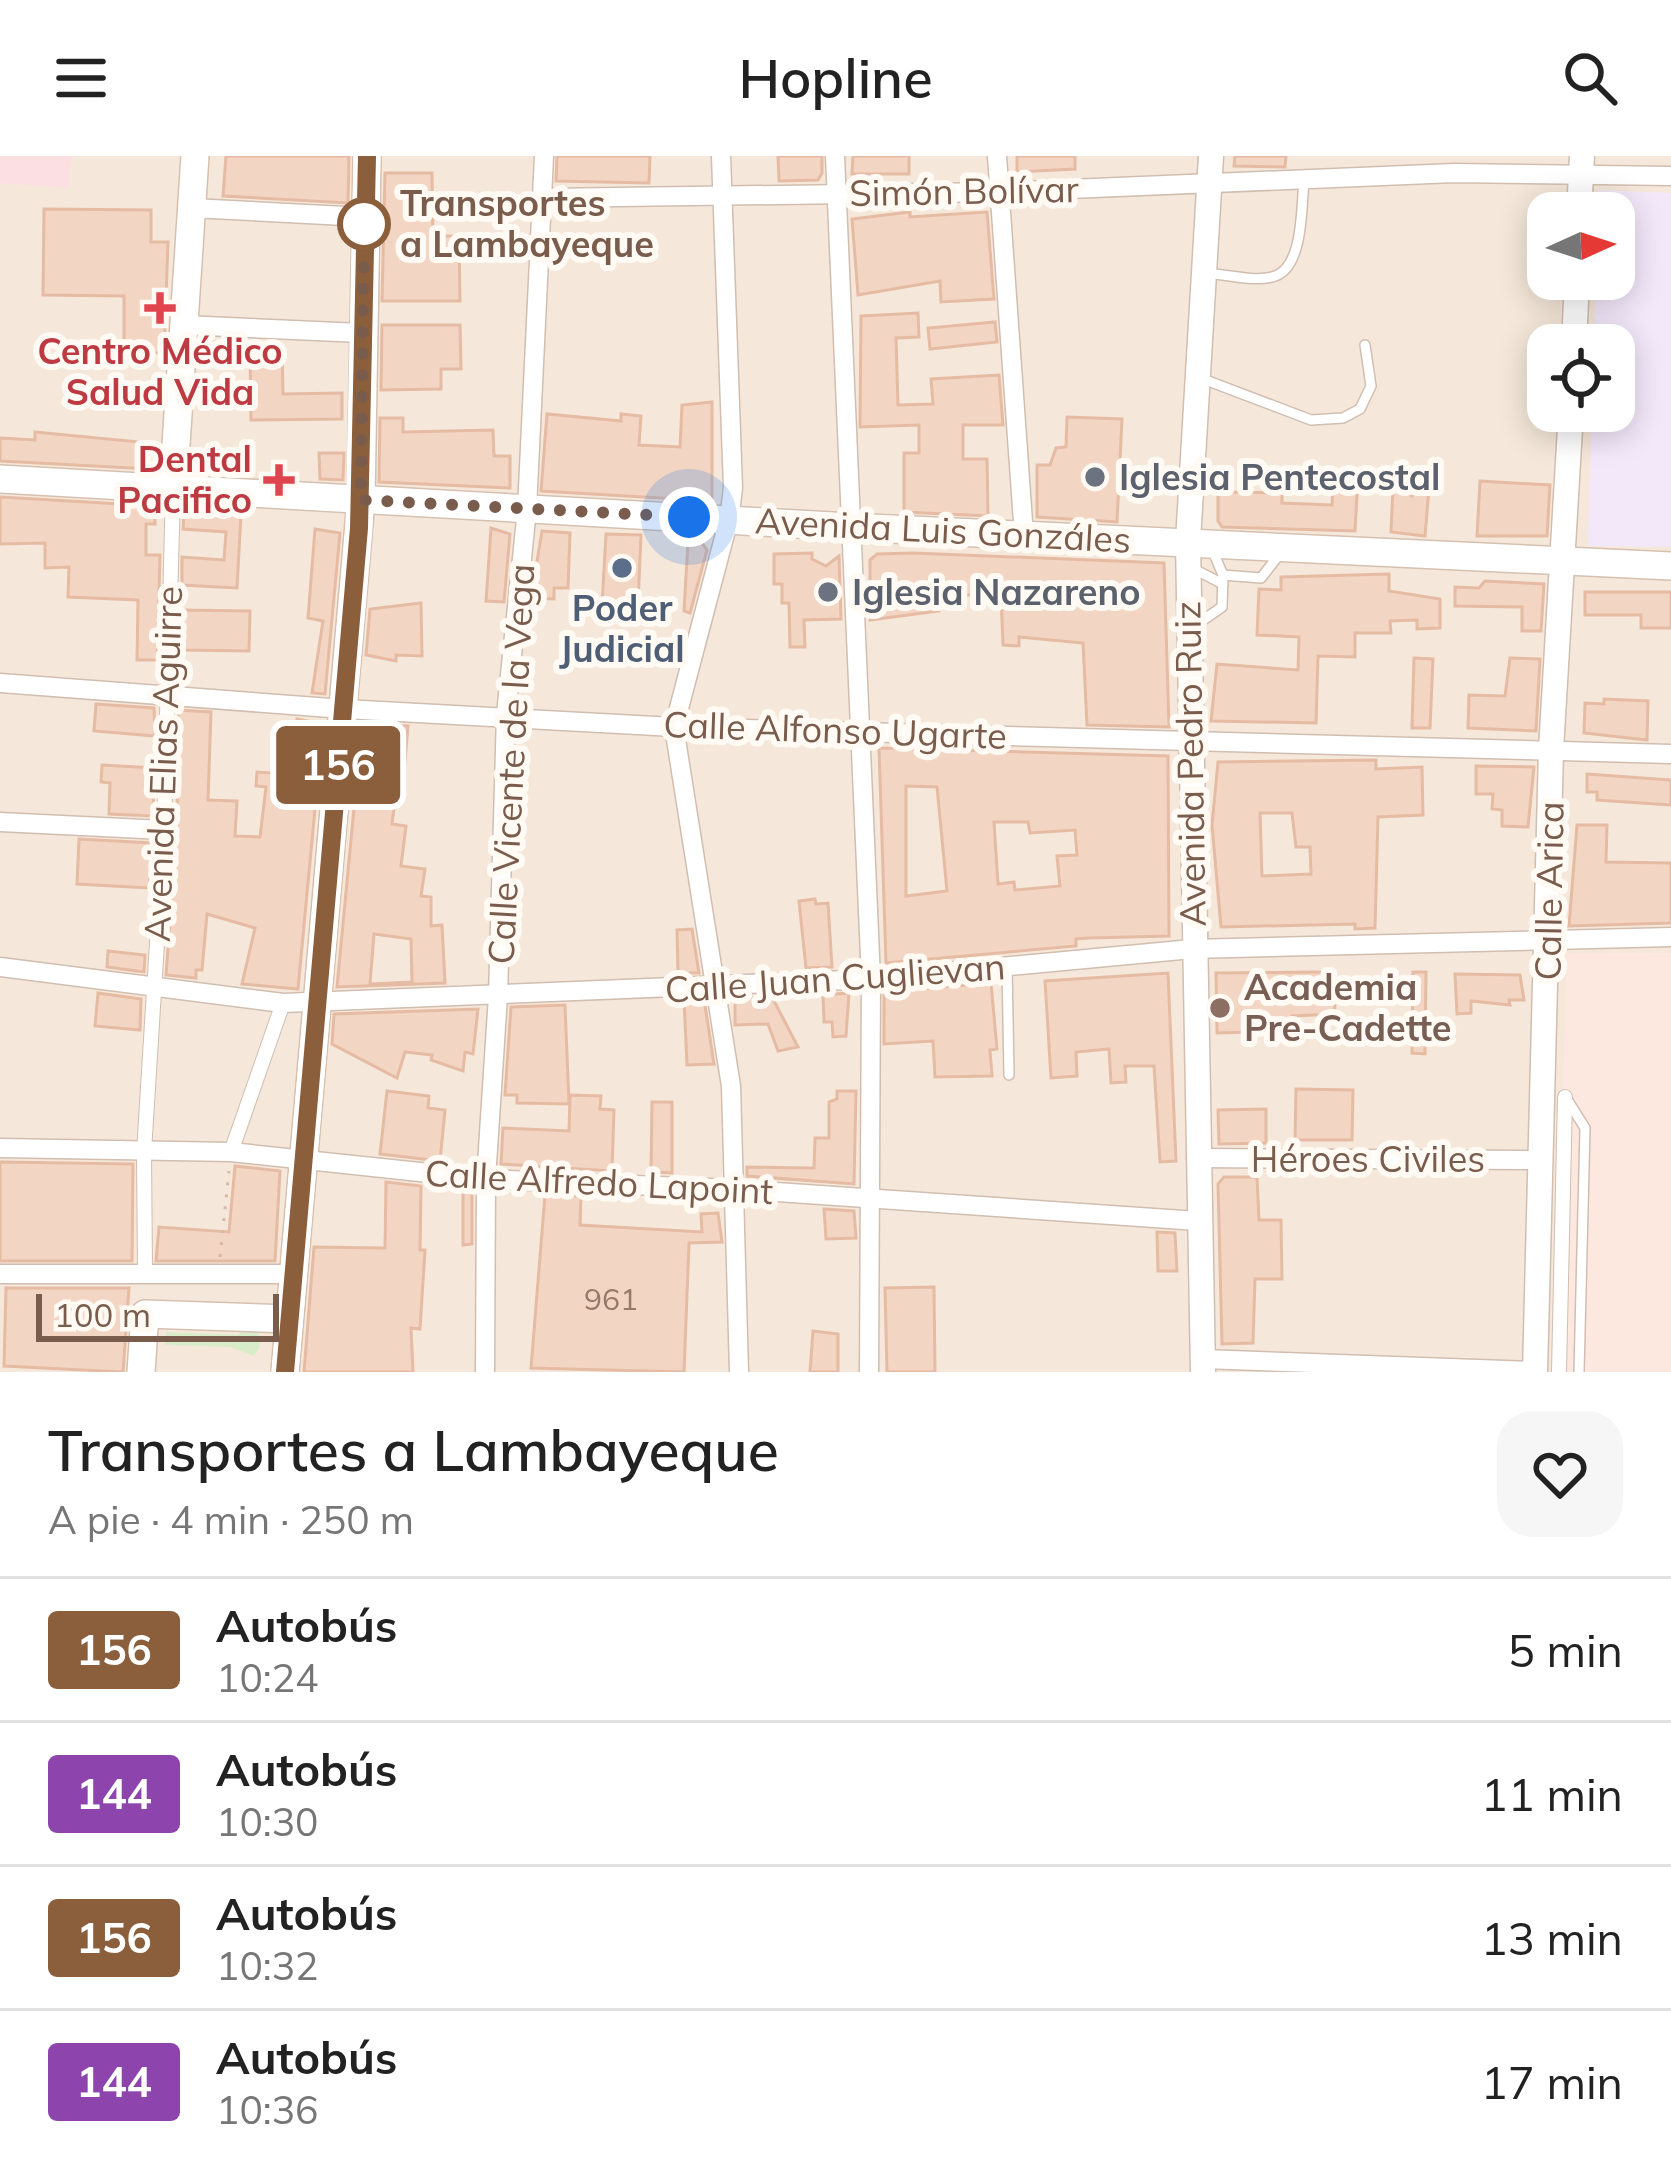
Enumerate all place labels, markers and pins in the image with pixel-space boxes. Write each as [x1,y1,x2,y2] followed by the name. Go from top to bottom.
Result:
[400,180,654,266] place label: Transportes a Lambayeque
[339,199,389,249] marker: Transportes a Lambayeque
[144,292,176,324] marker: Centro Médico Salud Vida
[37,328,283,414] place label: Centro Médico Salud Vida
[117,436,252,522] place label: Dental Pacifico
[1119,454,1440,499] place label: Iglesia Pentecostal
[263,464,295,496] marker: Dental Pacifico
[1082,464,1108,490] marker: Iglesia Pentecostal
[609,555,635,581] marker: Poder Judicial
[852,569,1141,614] place label: Iglesia Nazareno
[815,579,841,605] marker: Iglesia Nazareno
[559,585,685,671] place label: Poder Judicial
[1244,964,1452,1050] place label: Academia Pre-Cadette
[1207,995,1233,1021] marker: Academia Pre-Cadette

